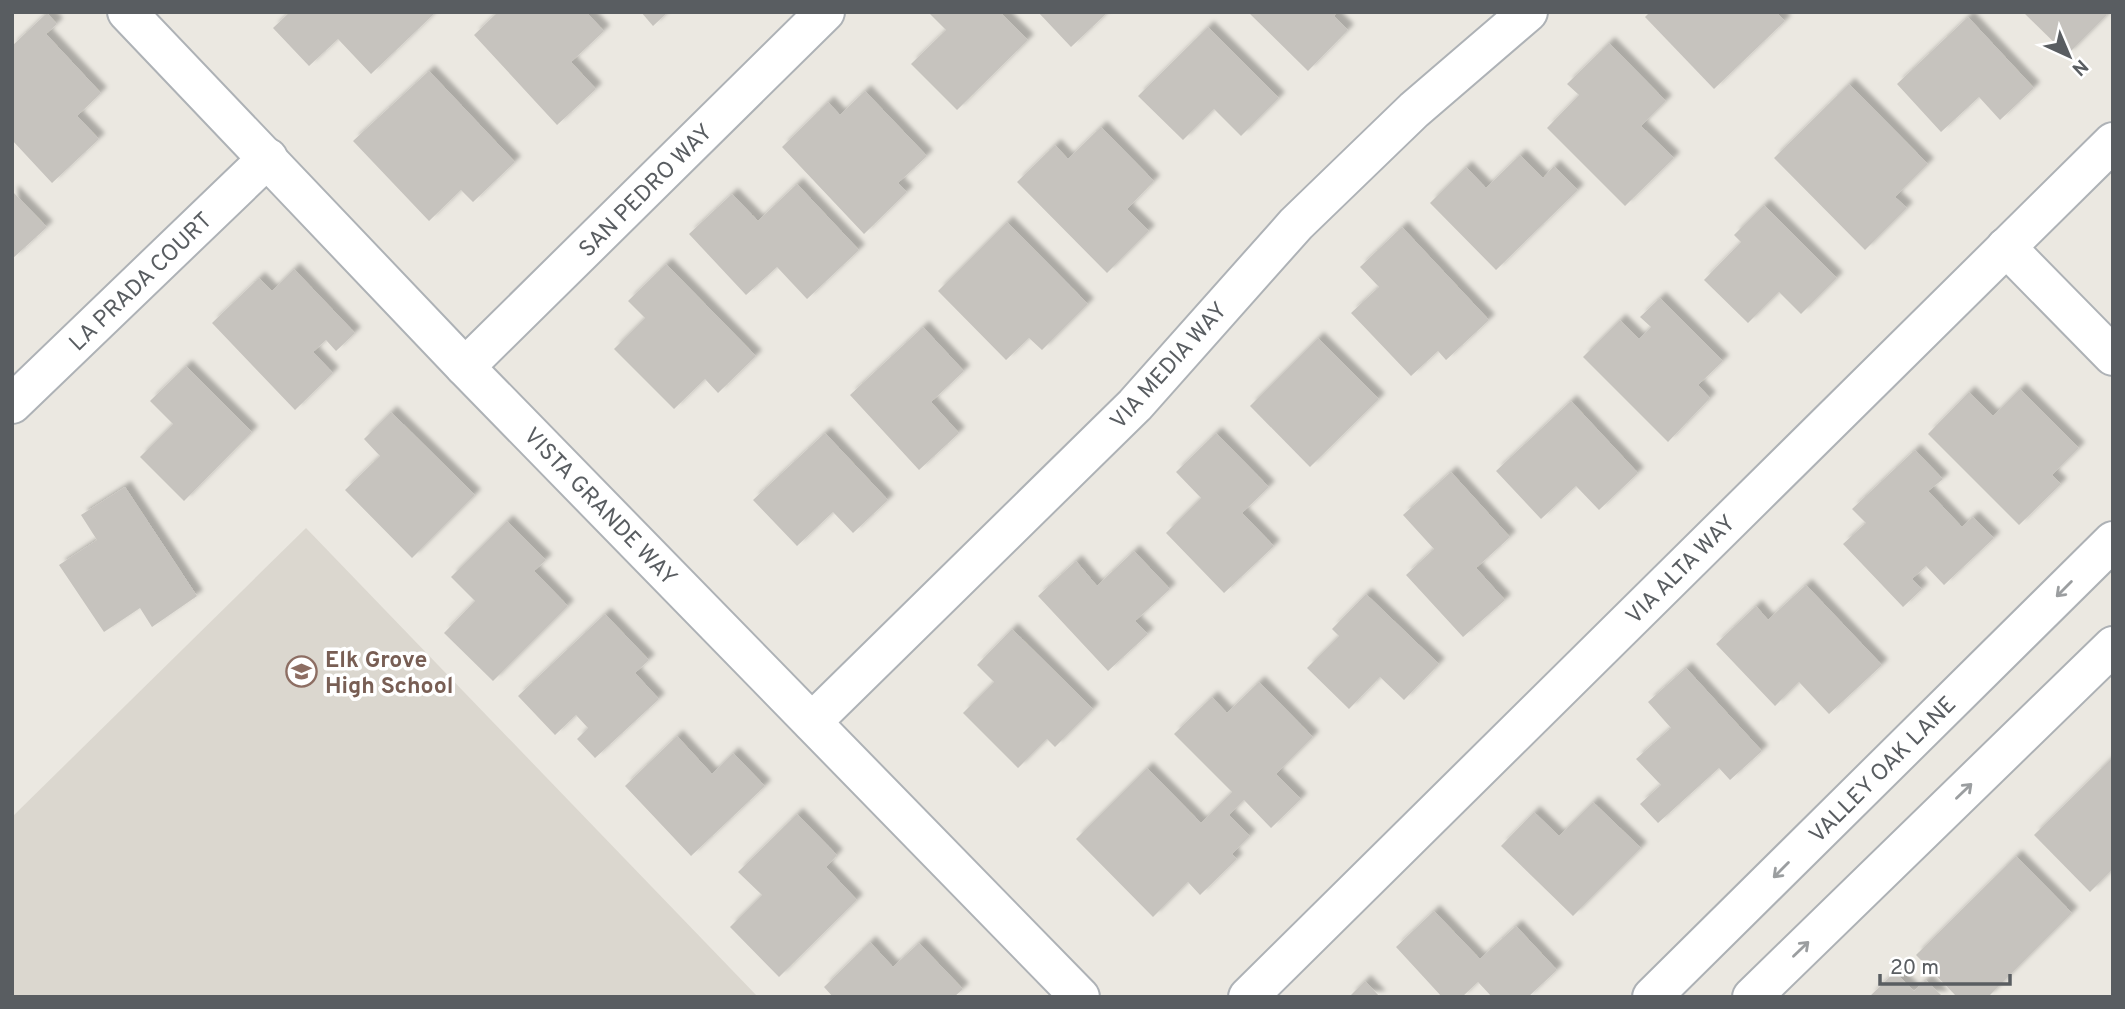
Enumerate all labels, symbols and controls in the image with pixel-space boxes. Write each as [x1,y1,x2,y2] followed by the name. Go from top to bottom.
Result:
[2034,21,2104,91] north arrow
[2066,53,2093,80] text: N
[574,119,720,265] street label: SAN PEDRO WAY
[64,207,219,358] street label: LA PRADA COURT
[1105,297,1234,436] street label: VIA MEDIA WAY
[516,423,682,593] street label: VISTA GRANDE WAY
[1621,510,1743,632] street label: VIA ALTA WAY
[2056,581,2073,598] one-way arrow
[325,647,454,702] place label: Elk Grove High School
[285,655,319,689] school or university icon: Elk Grove High School
[1804,691,1963,850] street label: VALLEY OAK LANE
[1955,782,1972,799] one-way arrow
[1772,861,1789,878] one-way arrow
[1792,941,1809,958] one-way arrow
[1880,942,2010,986] scale bar
[1890,955,1939,982] text: 20 m

